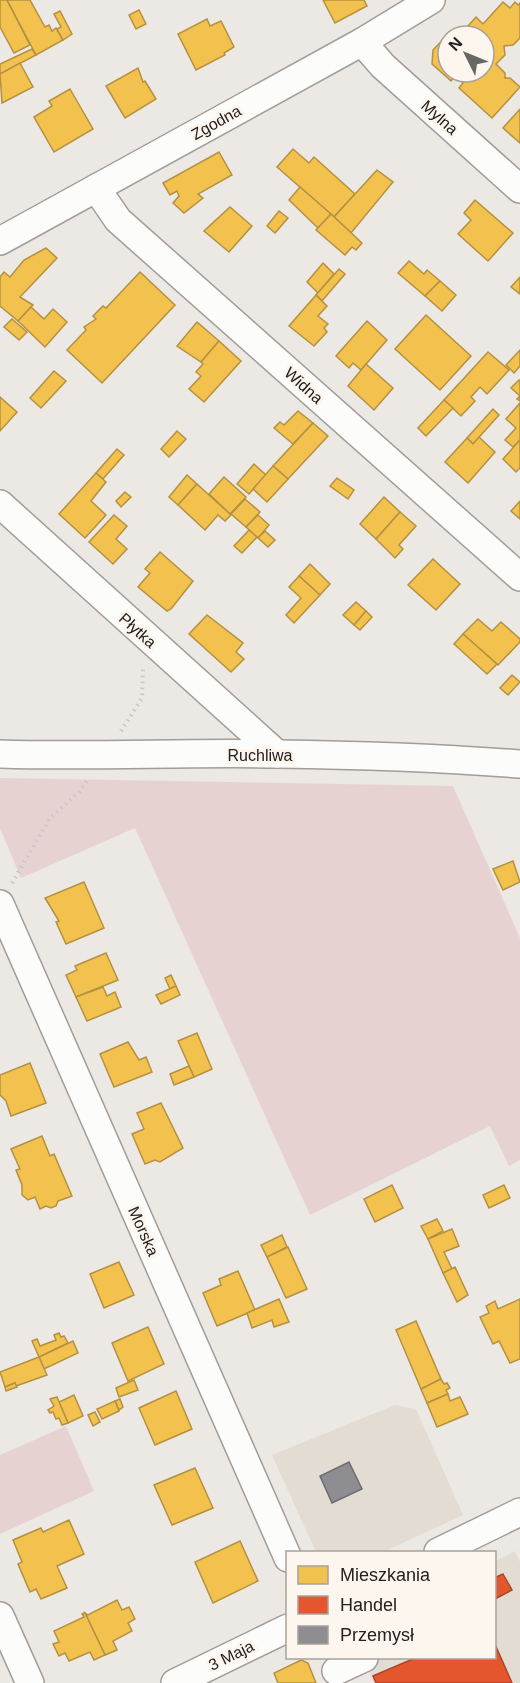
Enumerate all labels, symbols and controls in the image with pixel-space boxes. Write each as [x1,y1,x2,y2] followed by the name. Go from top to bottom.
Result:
[436,24,496,84] north arrow
[445,34,466,54] text: N
[418,97,461,138] street label: Mylna
[188,102,244,143] street label: Zgodna
[281,364,326,407] street label: Widna
[116,609,160,651] street label: Płytka
[228,747,293,764] street label: Ruchliwa
[125,1204,162,1259] street label: Morska
[286,1551,496,1659] legend
[340,1565,431,1585] text: Mieszkania
[340,1595,397,1615] text: Handel
[340,1625,414,1645] text: Przemysł
[206,1637,257,1674] street label: 3 Maja

